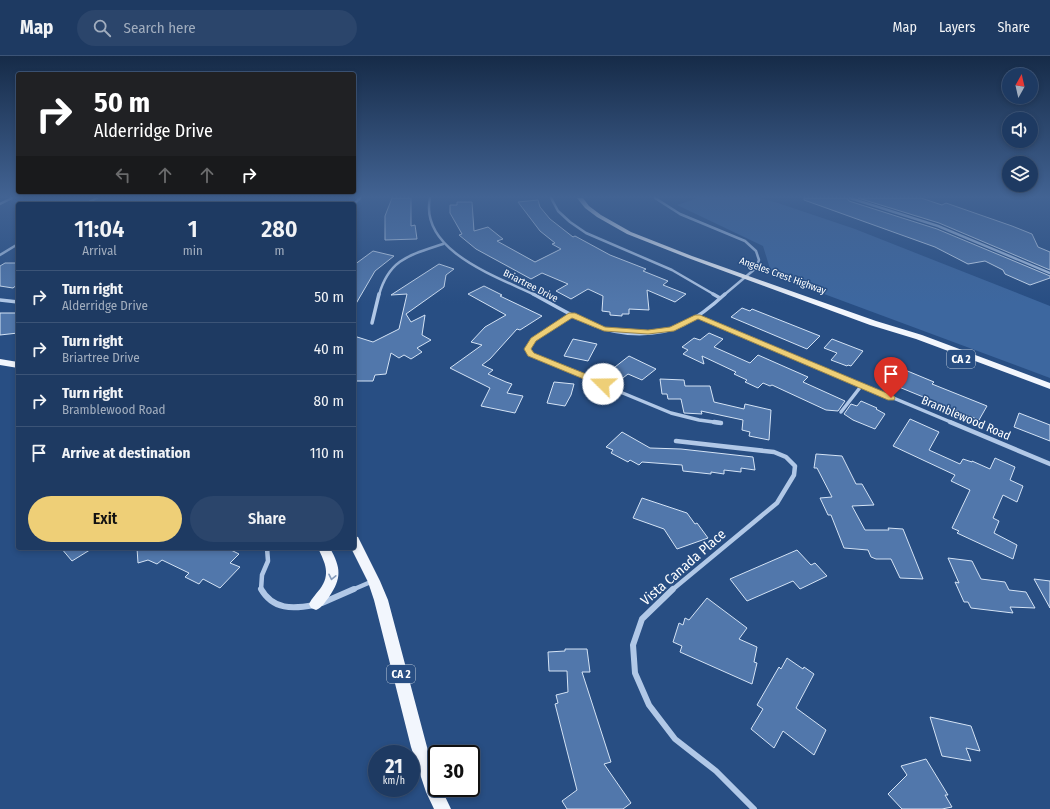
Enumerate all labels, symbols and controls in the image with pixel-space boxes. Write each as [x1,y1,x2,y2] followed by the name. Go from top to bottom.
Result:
[77,10,357,46] search box
[20,16,53,39] text: Map
[91,17,113,39] icon: search
[123,19,196,37] text: Search here
[893,19,917,36] text: Map
[939,19,975,36] text: Layers
[997,19,1030,36] text: Share
[1002,68,1038,104] north arrow
[1002,68,1038,192] map controls
[94,86,150,119] text: 50 m
[28,88,80,140] icon: right
[1002,112,1038,148] button: sound
[94,120,213,142] text: Alderridge Drive
[1002,156,1038,192] button: layers
[112,164,134,186] icon: left
[154,164,176,186] icon: ahead
[196,164,218,186] icon: ahead
[238,164,260,186] icon: right
[74,215,124,243] text: 11:04
[188,215,198,243] text: 1
[261,215,298,243] text: 280
[82,243,117,258] text: Arrival
[183,243,203,258] text: min
[274,243,284,258] text: m
[738,255,828,297] street label: Angeles Crest Highway
[501,267,560,305] street label: Briartree Drive
[62,280,123,298] text: Turn right
[28,286,50,308] icon: right
[314,288,344,306] text: 50 m
[62,298,148,313] text: Alderridge Drive
[62,332,123,350] text: Turn right
[28,338,50,360] icon: right
[314,340,344,358] text: 40 m
[62,350,140,365] text: Briartree Drive
[947,350,975,368] road number: CA 2
[874,357,908,398] pin
[582,363,624,405] position arrow
[880,363,902,385] icon: arrive
[62,384,123,402] text: Turn right
[28,390,50,412] icon: right
[314,392,344,410] text: 80 m
[919,393,1013,443] street label: Bramblewood Road
[62,402,165,417] text: Bramblewood Road
[28,442,50,464] icon: arrive
[62,444,190,462] text: Arrive at destination
[310,444,344,462] text: 110 m
[28,496,182,542] button: Exit
[190,496,344,542] button: Share
[637,526,729,609] street label: Vista Canada Place
[329,574,337,581] one-way arrow
[387,665,415,683] road number: CA 2
[428,745,480,797] speed limit sign: 30
[385,754,403,778] text: 21
[383,775,405,787] text: km/h

